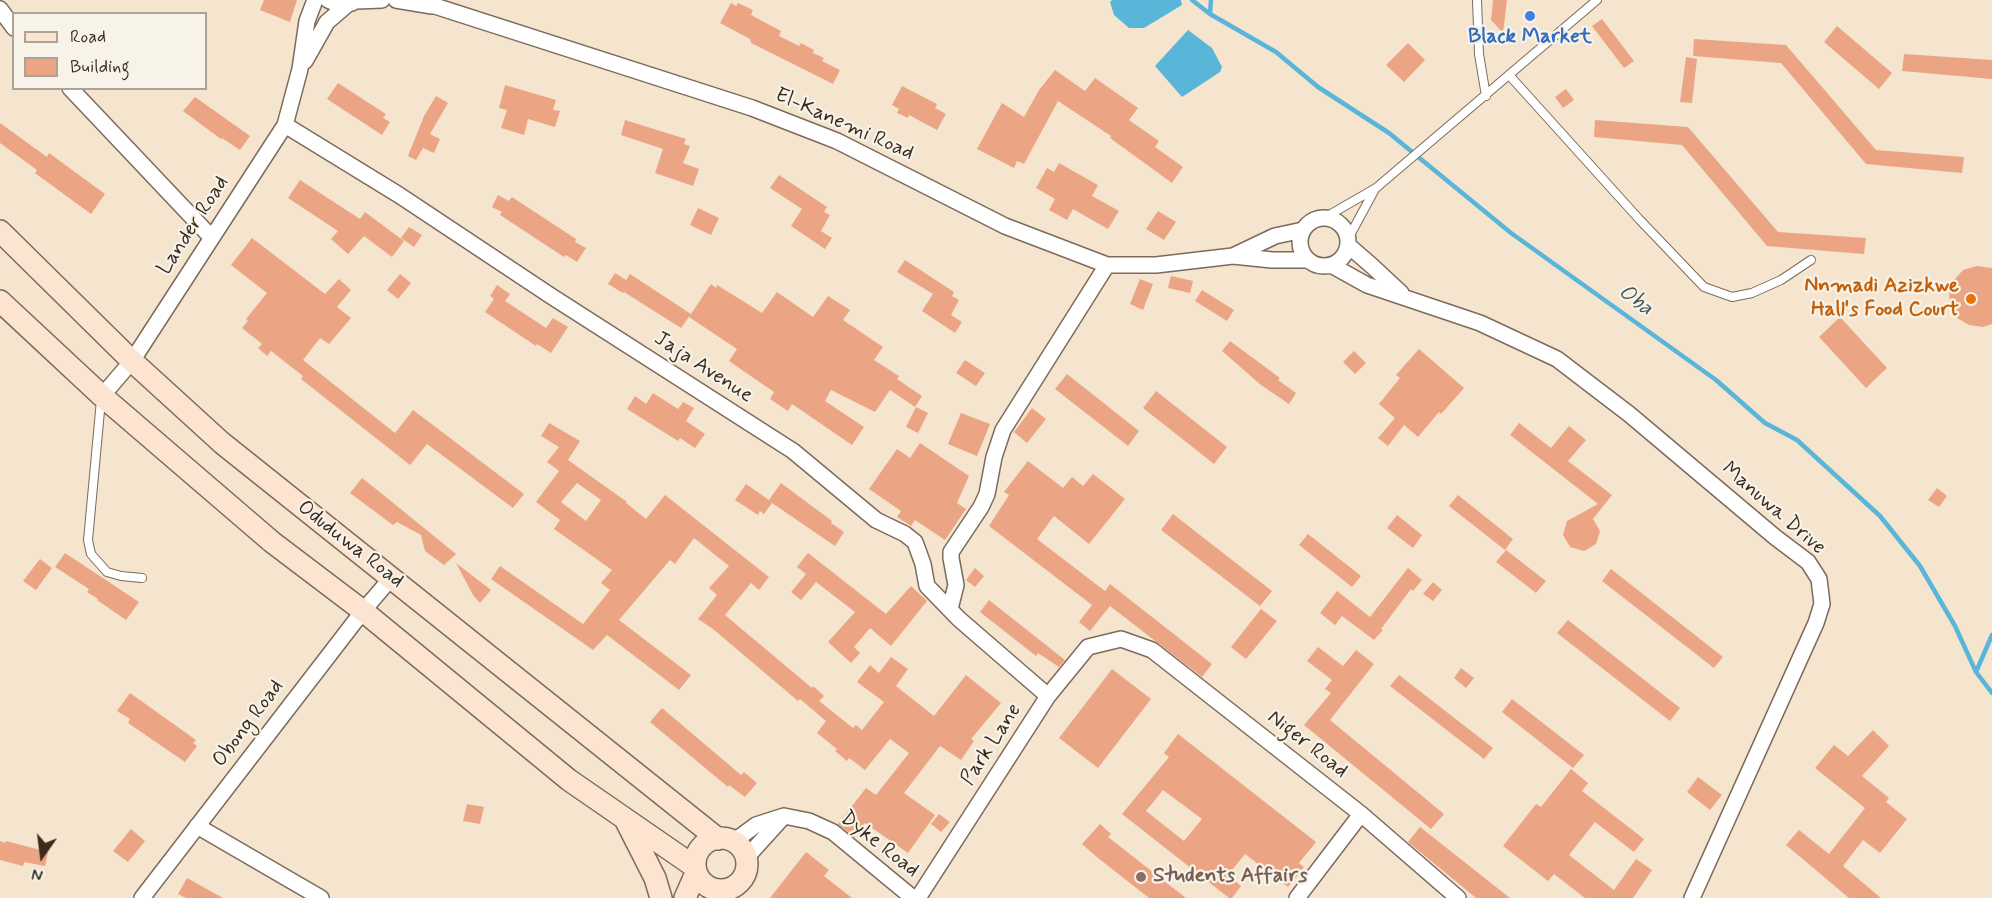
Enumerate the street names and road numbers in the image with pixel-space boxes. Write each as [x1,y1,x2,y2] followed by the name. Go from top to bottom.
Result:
[771,83,917,167] street label: El-Kanemi Road
[153,172,235,280] street label: Lander Road
[649,327,757,409] street label: Jaja Avenue
[1716,457,1830,561] street label: Manuwa Drive
[292,496,408,594] street label: Oduduwa Road
[208,675,290,773] street label: Obong Road
[956,699,1028,791] street label: Park Lane
[1262,706,1352,784] street label: Niger Road
[834,806,924,884] street label: Dyke Road

